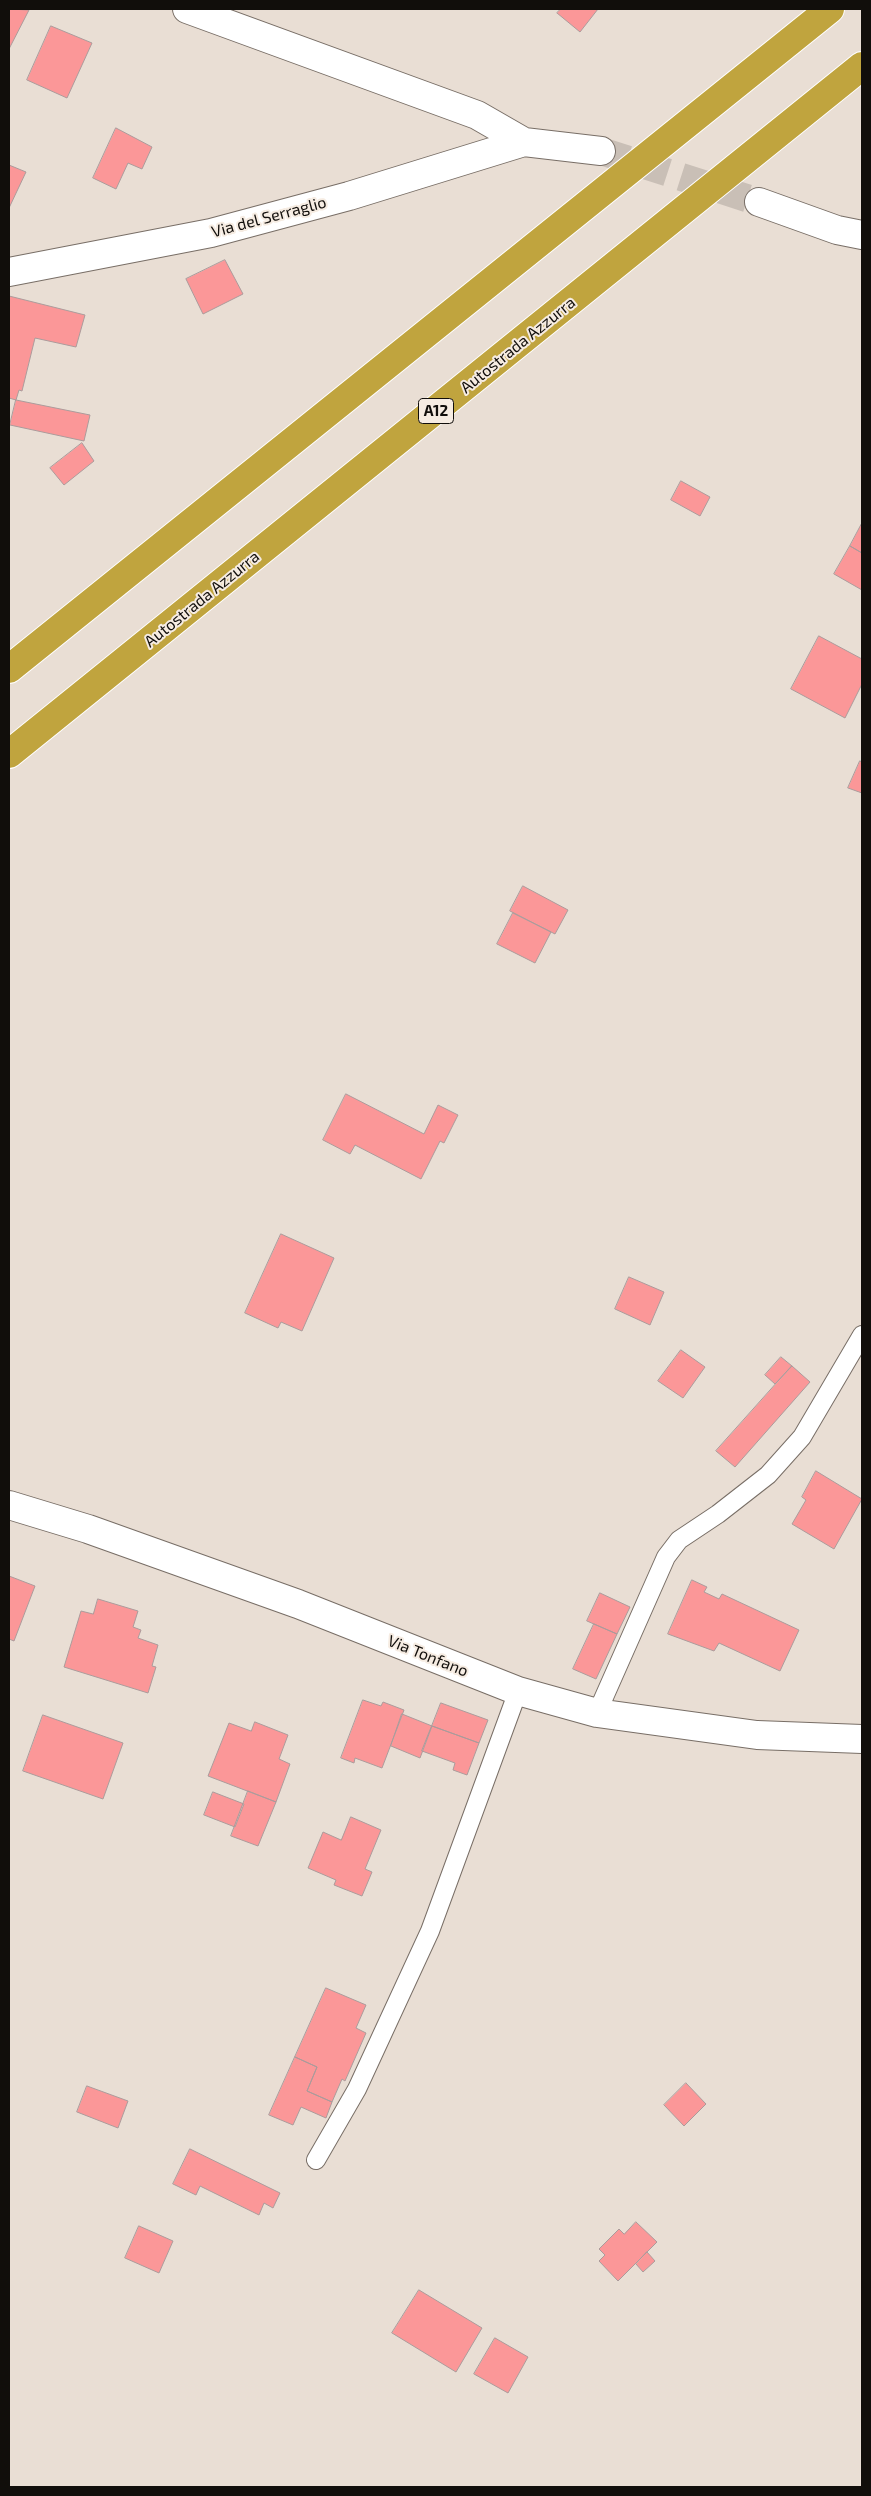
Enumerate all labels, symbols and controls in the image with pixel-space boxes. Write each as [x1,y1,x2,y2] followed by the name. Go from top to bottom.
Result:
[209,192,329,242] street label: Via del Serraglio
[457,293,579,397] street label: Autostrada Azzurra
[418,398,454,424] road number: A12
[141,547,263,651] street label: Autostrada Azzurra
[385,1631,471,1681] street label: Via Tonfano

